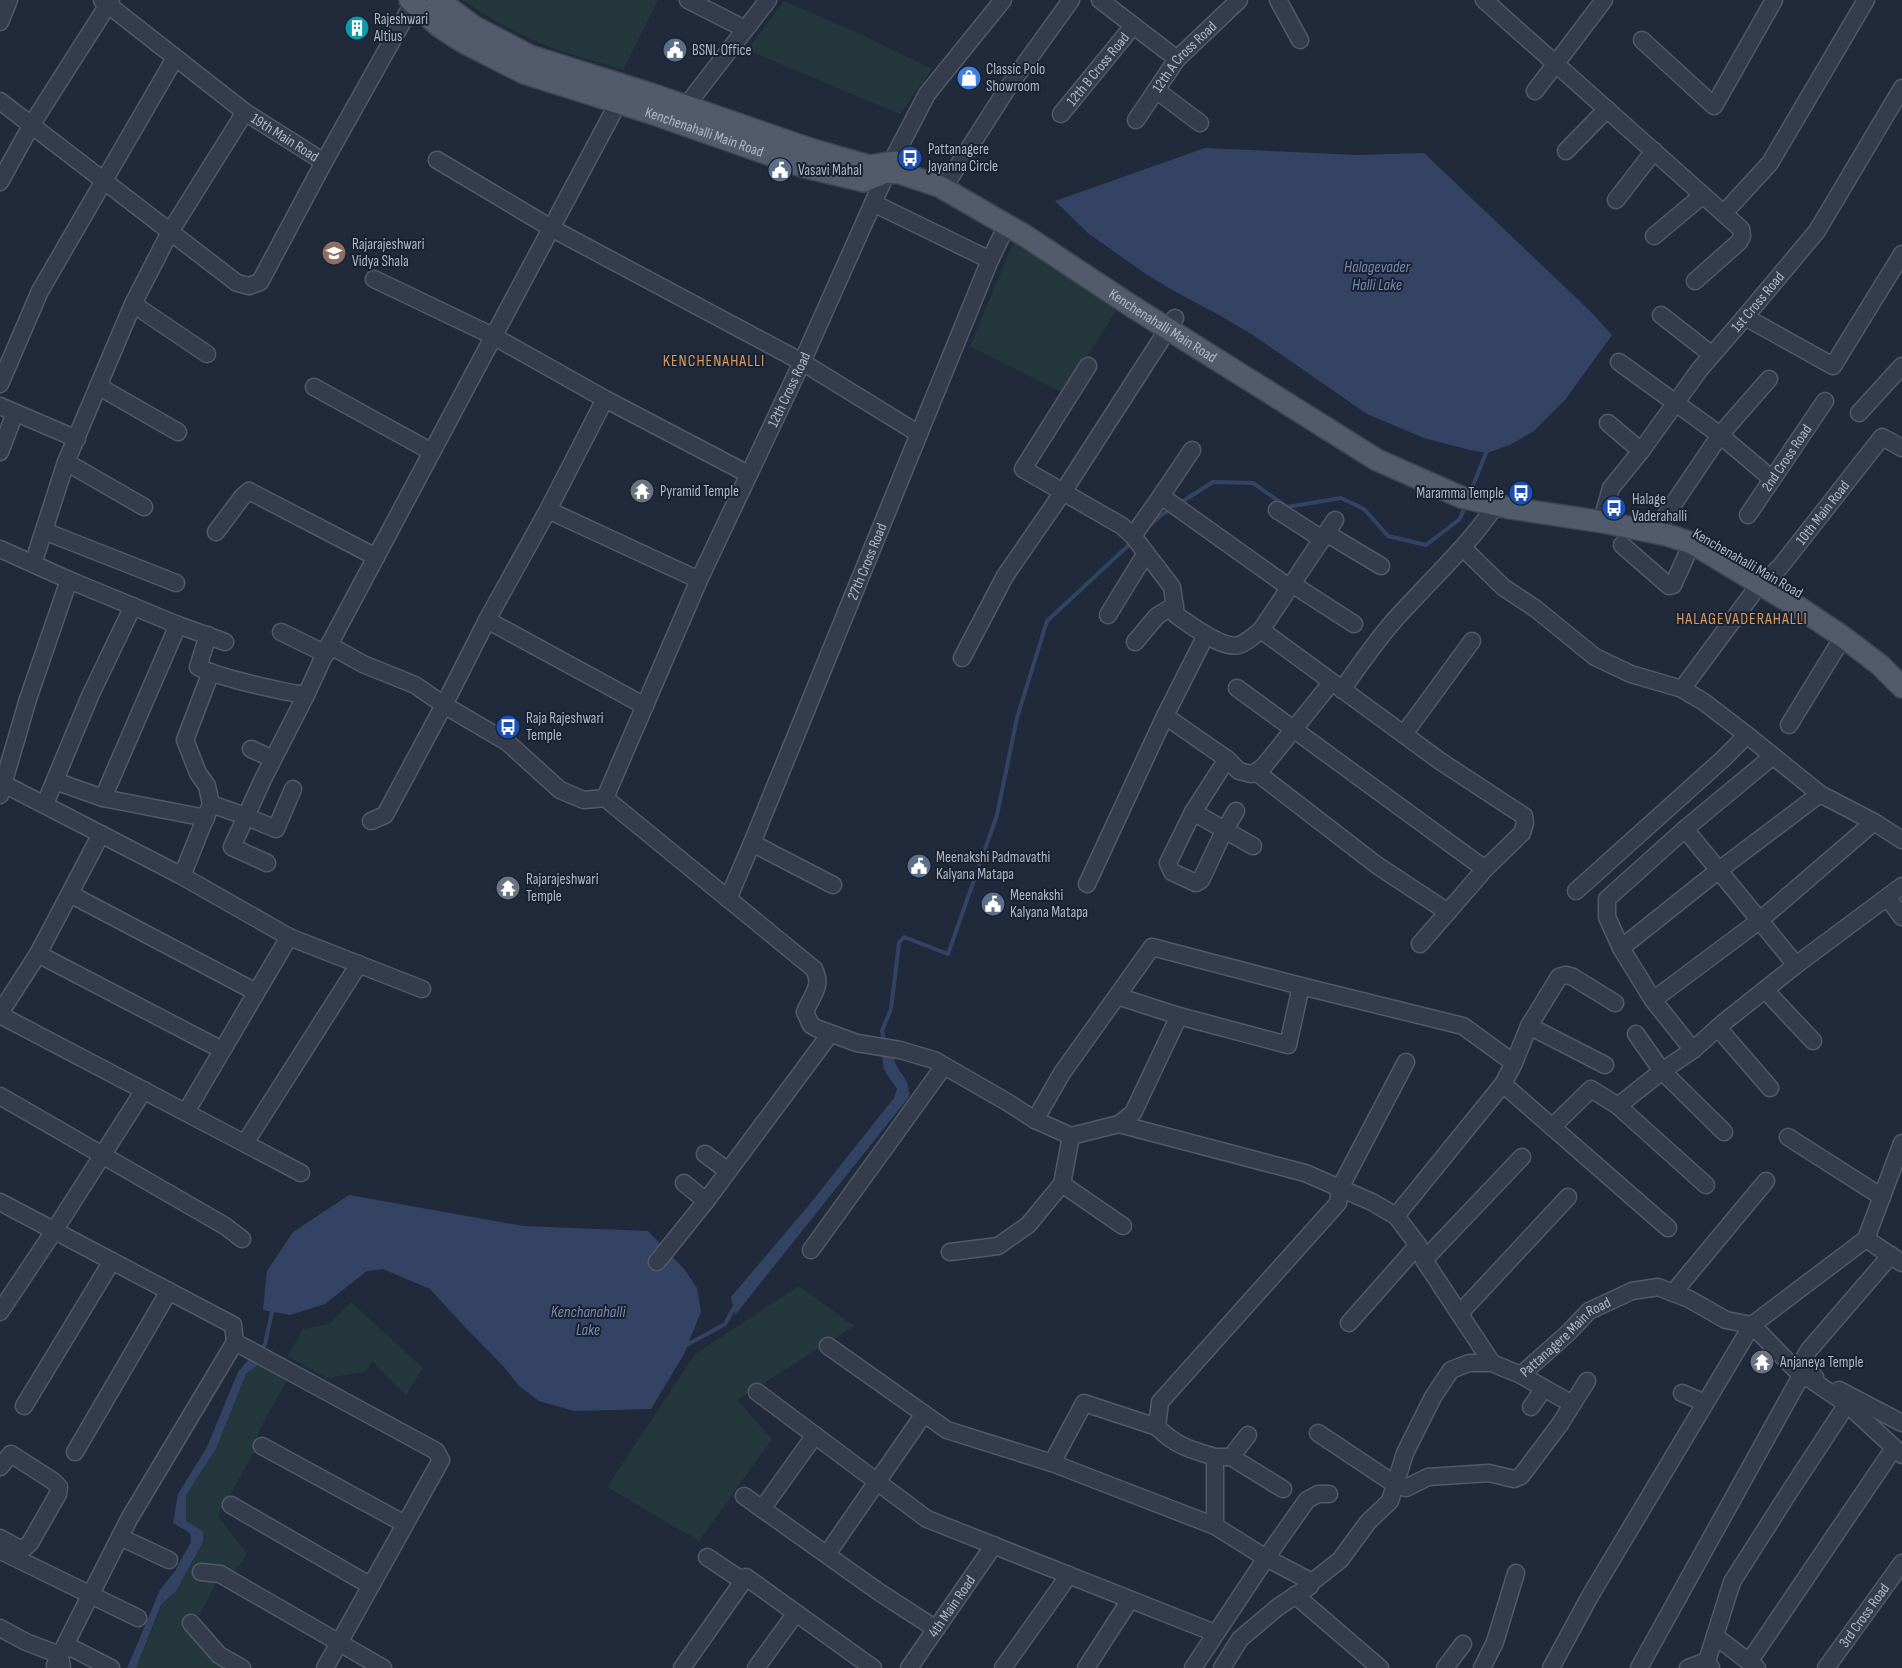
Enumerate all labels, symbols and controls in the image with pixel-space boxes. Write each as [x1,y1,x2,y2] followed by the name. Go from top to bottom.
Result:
[373,10,428,46] place label: Rajeshwari Altius
[344,15,370,41] building icon: Rajeshwari Altius
[1148,17,1221,96] street label: 12th A Cross Road
[1062,29,1134,110] street label: 12th B Cross Road
[662,37,688,63] public building icon: BSNL Office
[692,41,751,60] place label: BSNL Office
[986,60,1045,96] place label: Classic Polo Showroom
[956,65,982,91] shop icon: Classic Polo Showroom
[642,103,766,162] street label: Kenchenahalli Main Road
[247,109,322,166] street label: 19th Main Road
[927,140,998,176] place label: Pattanagere Jayanna Circle
[897,145,923,171] bus stop icon: Pattanagere Jayanna Circle
[767,157,793,183] public building icon: Vasavi Mahal
[798,161,862,180] place label: Vasavi Mahal
[352,235,425,271] place label: Rajarajeshwari Vidya Shala
[321,240,347,266] school or university icon: Rajarajeshwari Vidya Shala
[1344,258,1411,295] water label: Halagevader Halli Lake
[1727,268,1789,336] street label: 1st Cross Road
[1105,285,1220,367] street label: Kenchenahalli Main Road
[764,349,815,430] street label: 12th Cross Road
[663,352,765,371] district label: KENCHENAHALLI
[1758,421,1816,495] street label: 2nd Cross Road
[1792,477,1854,549] street label: 10th Main Road
[629,478,655,504] temple icon: Pyramid Temple
[1508,480,1534,506] bus stop icon: Maramma Temple
[660,482,739,501] place label: Pyramid Temple
[1416,484,1504,503] place label: Maramma Temple
[1632,490,1687,526] place label: Halage Vaderahalli
[1601,495,1627,521] bus stop icon: Halage Vaderahalli
[843,520,892,603] street label: 27th Cross Road
[1689,524,1806,603] street label: Kenchenahalli Main Road
[1676,610,1808,629] district label: HALAGEVADERAHALLI
[526,709,604,745] place label: Raja Rajeshwari Temple
[495,714,521,740] bus stop icon: Raja Rajeshwari Temple
[936,848,1050,884] place label: Meenakshi Padmavathi Kalyana Matapa
[906,853,932,879] public building icon: Meenakshi Padmavathi Kalyana Matapa
[526,870,599,906] place label: Rajarajeshwari Temple
[495,875,521,901] temple icon: Rajarajeshwari Temple
[1010,886,1088,922] place label: Meenakshi Kalyana Matapa
[980,891,1006,917] public building icon: Meenakshi Kalyana Matapa
[1516,1293,1614,1382] street label: Pattanagere Main Road
[551,1303,626,1340] water label: Kenchanahalli Lake
[1749,1349,1775,1375] temple icon: Anjaneya Temple
[1779,1353,1863,1372] place label: Anjaneya Temple
[924,1572,980,1641] street label: 4th Main Road
[1835,1580,1894,1651] street label: 3rd Cross Road

